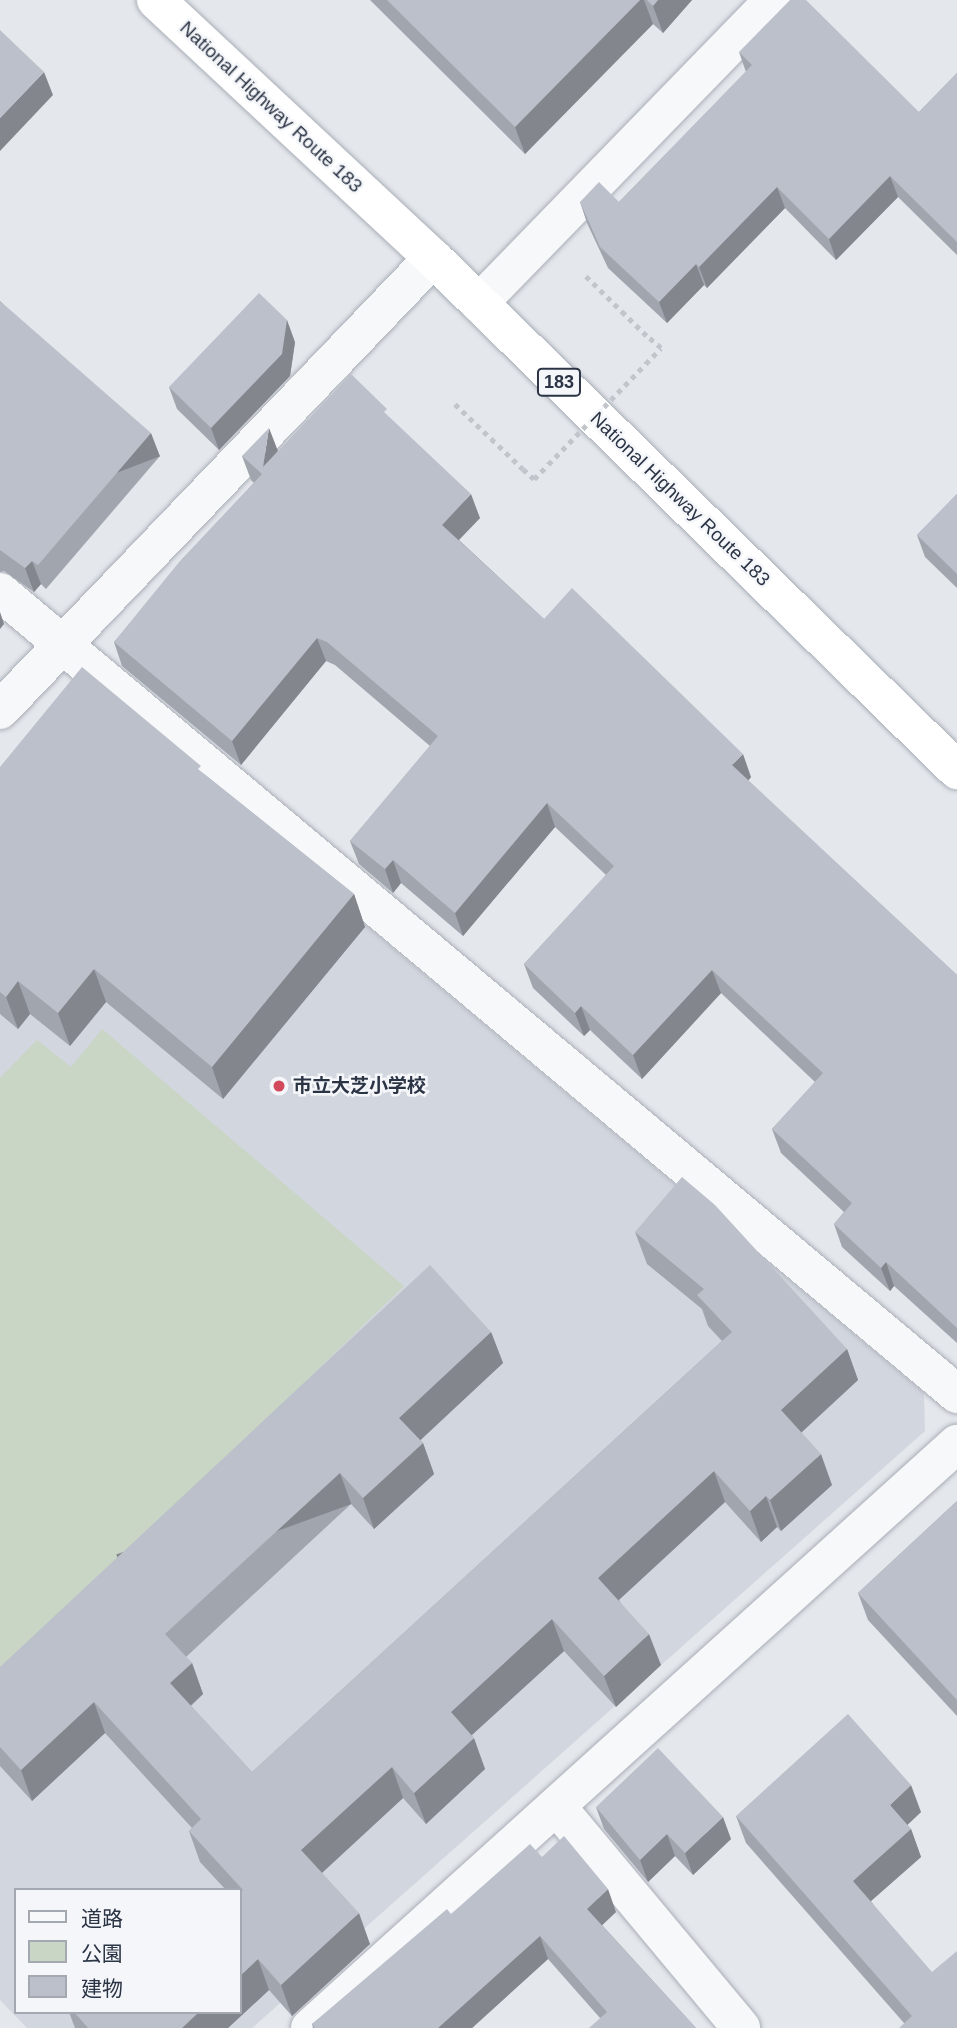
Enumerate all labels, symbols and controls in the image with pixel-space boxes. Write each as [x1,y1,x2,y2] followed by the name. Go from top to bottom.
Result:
[175,17,367,197] street label: National Highway Route 183
[536,368,582,396] road number: 183
[585,407,775,591] street label: National Highway Route 183
[293,1075,426,1097] place label: 市立大芝小学校
[271,1078,287,1094] marker: 市立大芝小学校
[14,1888,242,2014] legend
[81,1907,123,1930] text: 道路
[81,1942,123,1965] text: 公園
[81,1977,123,2000] text: 建物

